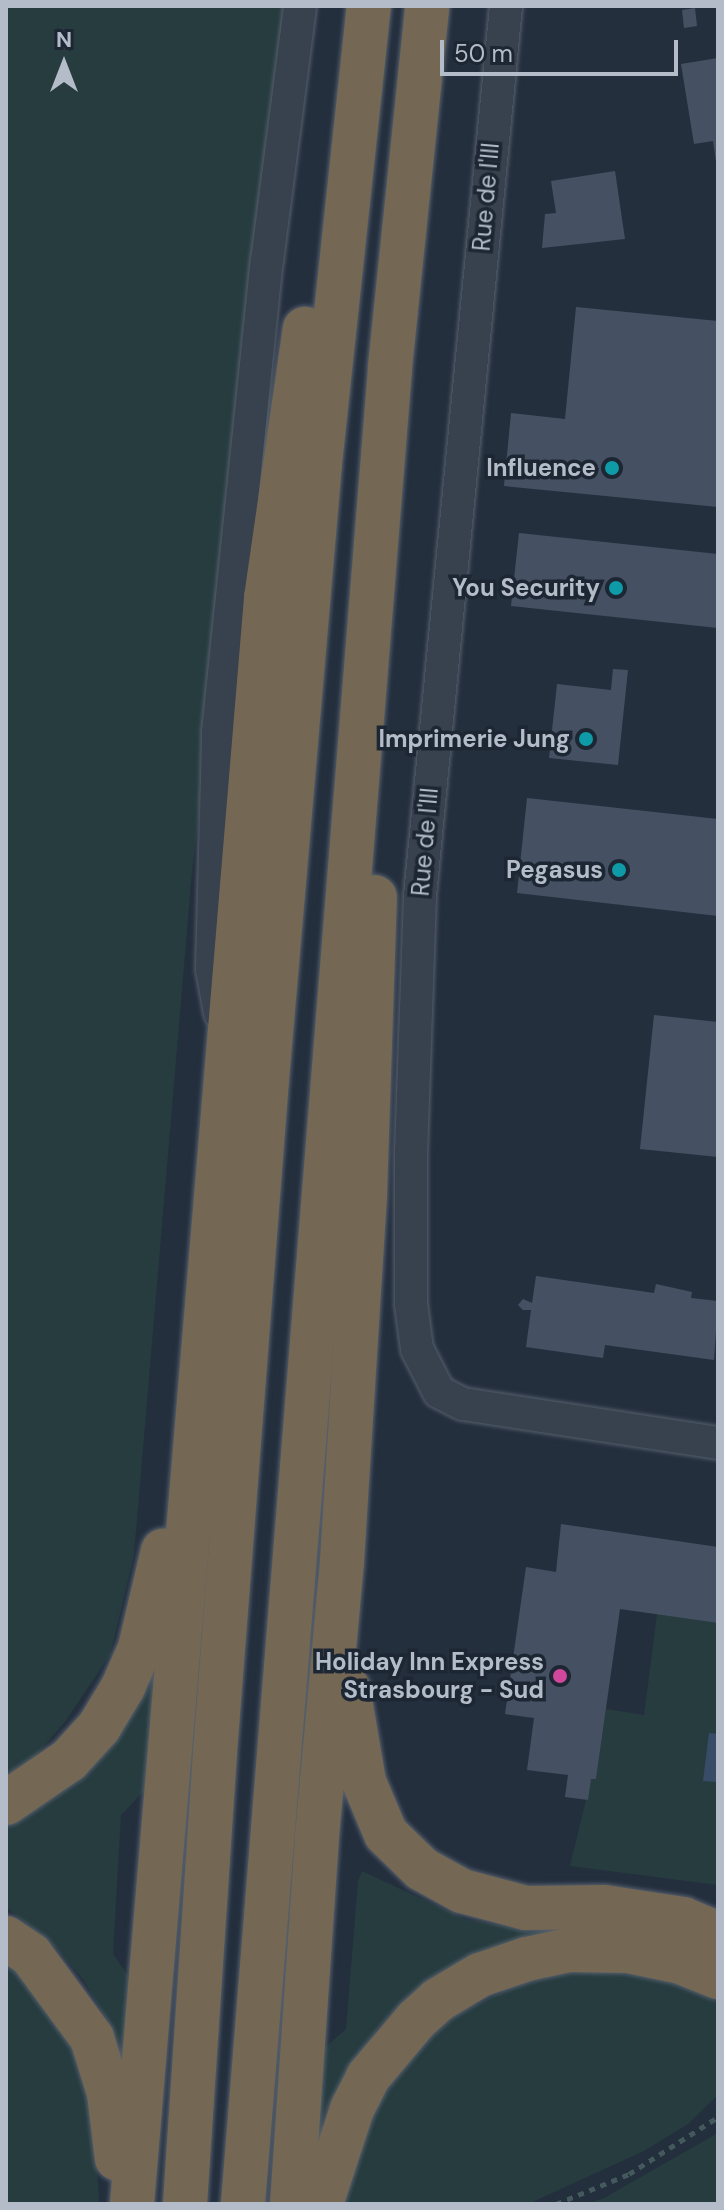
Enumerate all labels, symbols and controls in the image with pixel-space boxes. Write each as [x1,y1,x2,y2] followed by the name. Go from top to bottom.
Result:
[24,24,104,104] north arrow
[444,24,682,74] scale bar
[56,25,72,54] text: N
[454,38,513,69] text: 50 m
[467,142,505,252] street label: Rue de l'Ill
[486,454,596,482] place label: Influence
[603,459,621,477] marker: Influence
[452,574,600,602] place label: You Security
[607,579,625,597] marker: You Security
[378,725,570,753] place label: Imprimerie Jung
[577,730,595,748] marker: Imprimerie Jung
[406,787,444,897] street label: Rue de l'Ill
[506,856,603,884] place label: Pegasus
[610,861,628,879] marker: Pegasus
[315,1648,544,1704] place label: Holiday Inn Express Strasbourg - Sud
[551,1667,569,1685] marker: Holiday Inn Express Strasbourg - Sud

